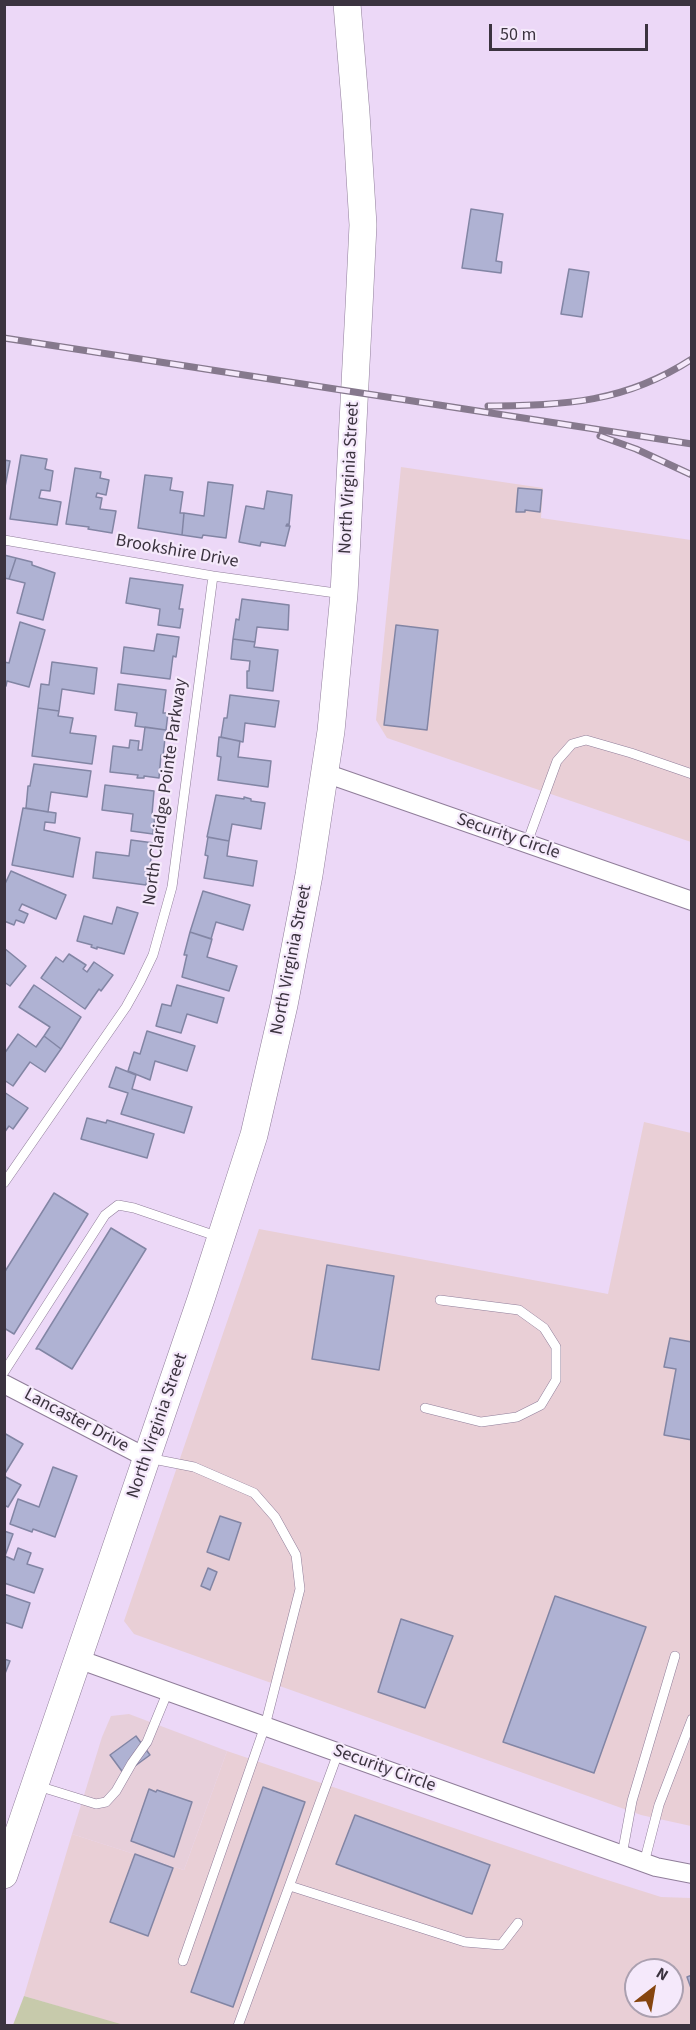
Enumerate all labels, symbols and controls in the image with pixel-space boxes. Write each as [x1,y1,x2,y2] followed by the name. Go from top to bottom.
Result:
[492,12,651,50] scale bar
[500,22,536,47] text: 50 m
[335,401,365,555] street label: North Virginia Street
[114,531,240,573] street label: Brookshire Drive
[139,677,193,907] street label: North Claridge Pointe Parkway
[454,809,562,865] street label: Security Circle
[267,883,317,1037] street label: North Virginia Street
[123,1350,193,1502] street label: North Virginia Street
[20,1384,132,1458] street label: Lancaster Drive
[330,1740,438,1798] street label: Security Circle
[624,1958,684,2018] north arrow
[652,1962,672,1986] text: N

